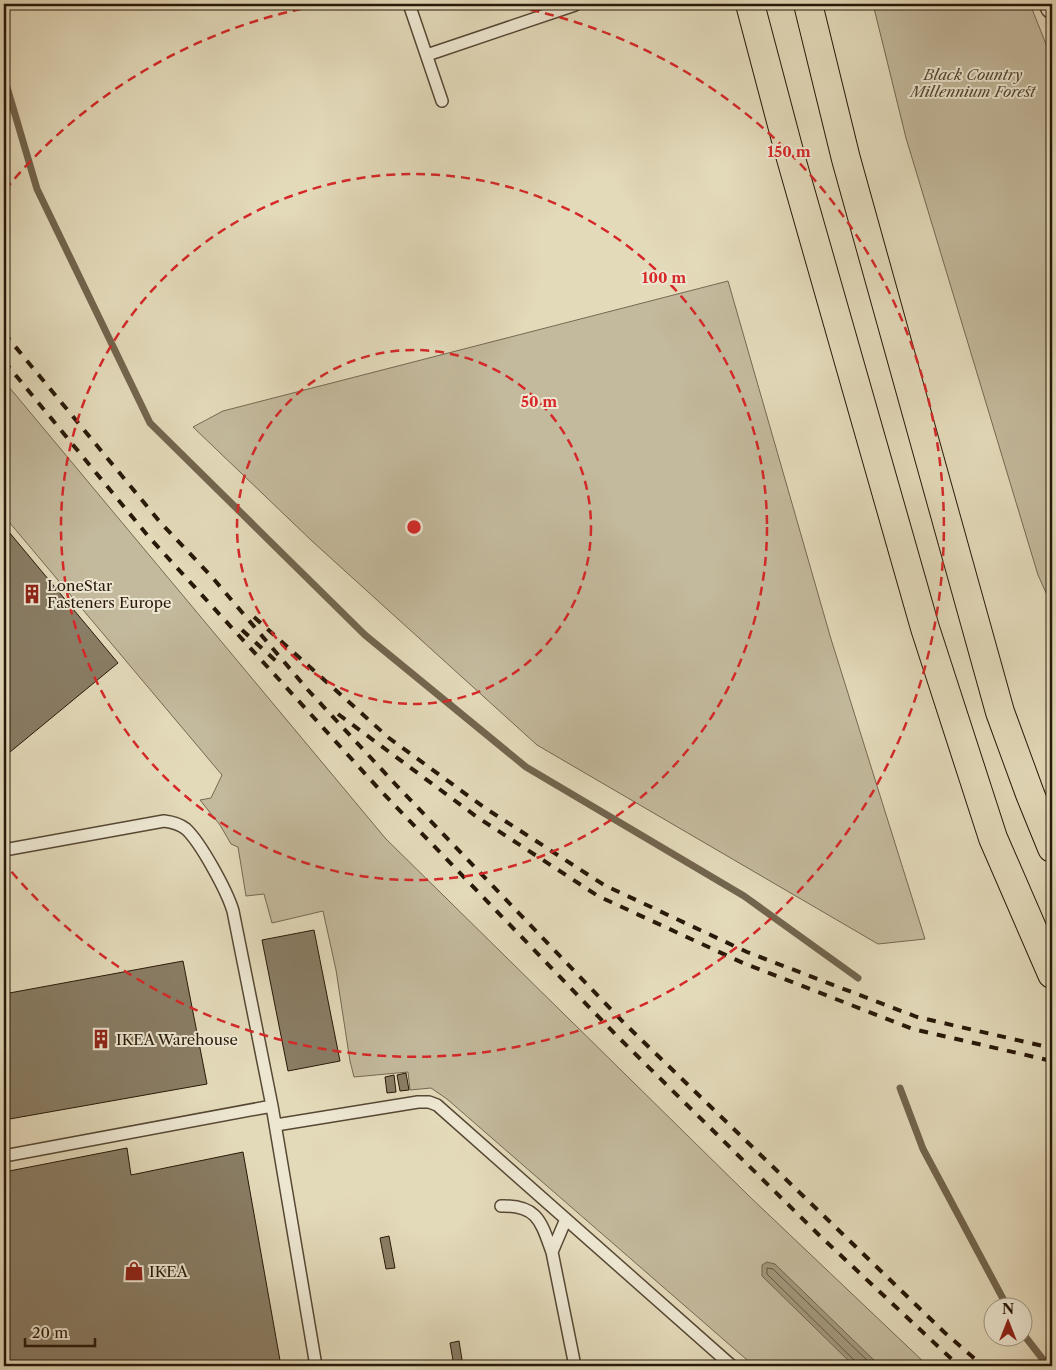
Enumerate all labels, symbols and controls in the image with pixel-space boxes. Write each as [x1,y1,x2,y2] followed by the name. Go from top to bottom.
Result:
[909,65,1036,101] park label: Black Country Millennium Forest
[767,142,811,161] text: 150 m
[642,268,686,287] text: 100 m
[521,392,557,411] text: 50 m
[405,518,423,536] centre of rings
[47,576,171,612] place label: LoneStar Fasteners Europe
[21,583,43,605] building icon: LoneStar Fasteners Europe
[90,1028,112,1050] building icon: IKEA Warehouse
[116,1030,238,1049] place label: IKEA Warehouse
[123,1260,145,1282] shop icon: IKEA
[149,1262,189,1281] place label: IKEA
[984,1298,1034,1348] north arrow
[1002,1300,1014,1318] text: N
[25,1315,95,1347] scale bar
[32,1323,68,1342] text: 20 m

